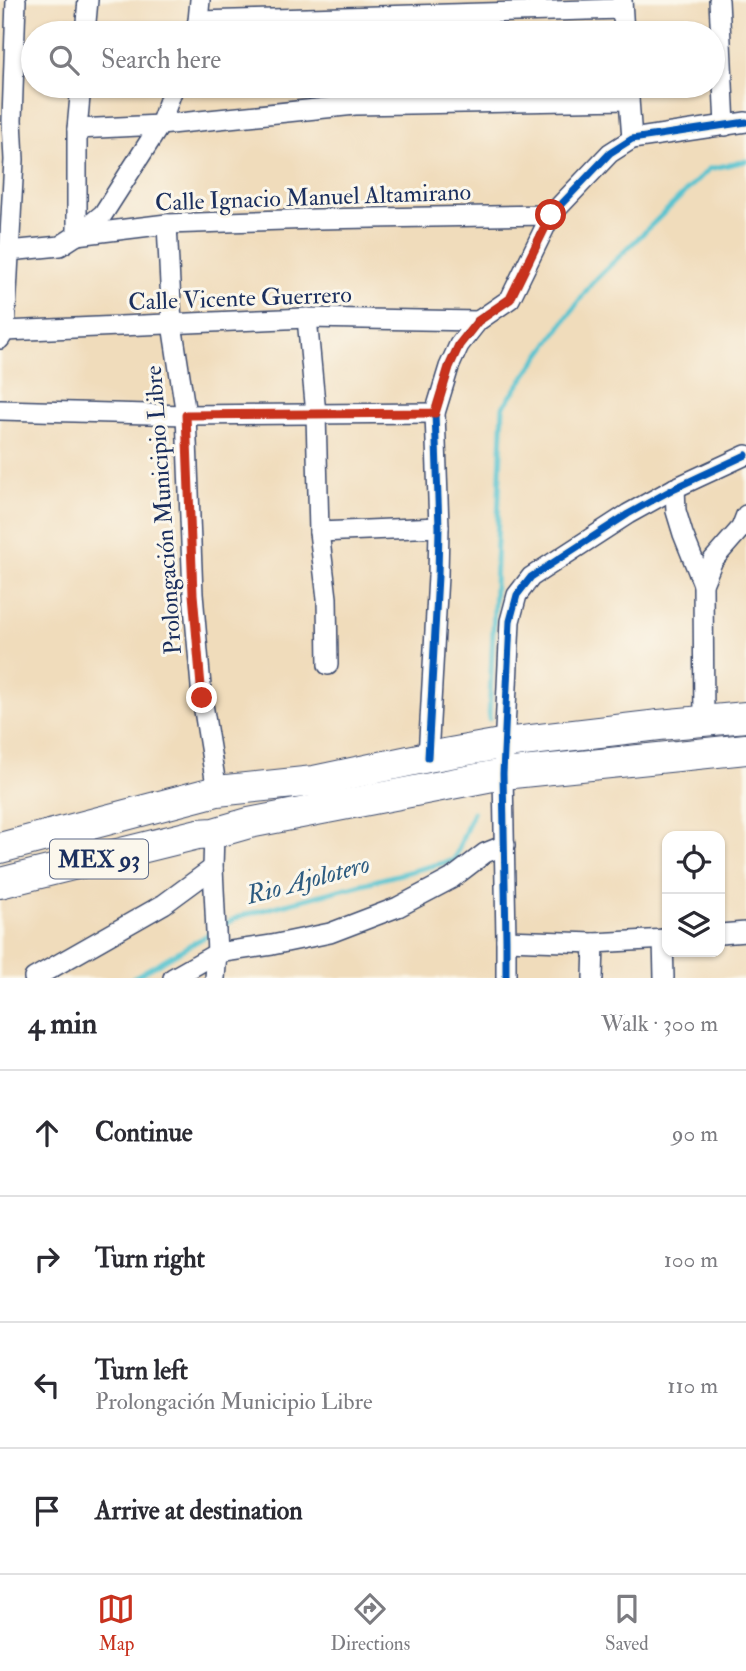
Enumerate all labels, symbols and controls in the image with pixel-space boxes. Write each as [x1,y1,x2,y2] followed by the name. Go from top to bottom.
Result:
[21,21,725,98] search box
[45,41,83,79] icon: search
[101,44,221,76] text: Search here
[154,176,472,219] street label: Calle Ignacio Manuel Altamirano
[535,199,566,230] route start
[128,279,352,318] street label: Calle Vicente Guerrero
[138,364,189,656] street label: Prolongación Municipio Libre
[186,682,217,713] route end
[662,831,725,957] map controls
[662,831,725,894] button: locate
[50,839,148,878] road number: MEX 93
[242,848,373,912] water label: Rio Ajolotero
[662,894,725,957] button: layers
[28,1005,97,1042] text: 4 min
[601,1009,718,1038] text: Walk · 300 m
[28,1114,66,1152] icon: ahead
[95,1117,193,1149] text: Continue
[672,1119,718,1148] text: 90 m
[28,1240,66,1278] icon: right
[95,1243,205,1275] text: Turn right
[664,1245,718,1274] text: 100 m
[95,1355,188,1387] text: Turn left
[28,1366,66,1404] icon: left
[667,1371,718,1400] text: 110 m
[95,1387,373,1416] text: Prolongación Municipio Libre
[28,1492,66,1530] icon: arrive
[95,1495,303,1527] text: Arrive at destination
[97,1590,135,1656] tab: Map
[330,1590,410,1656] tab: Directions
[605,1590,649,1656] tab: Saved

